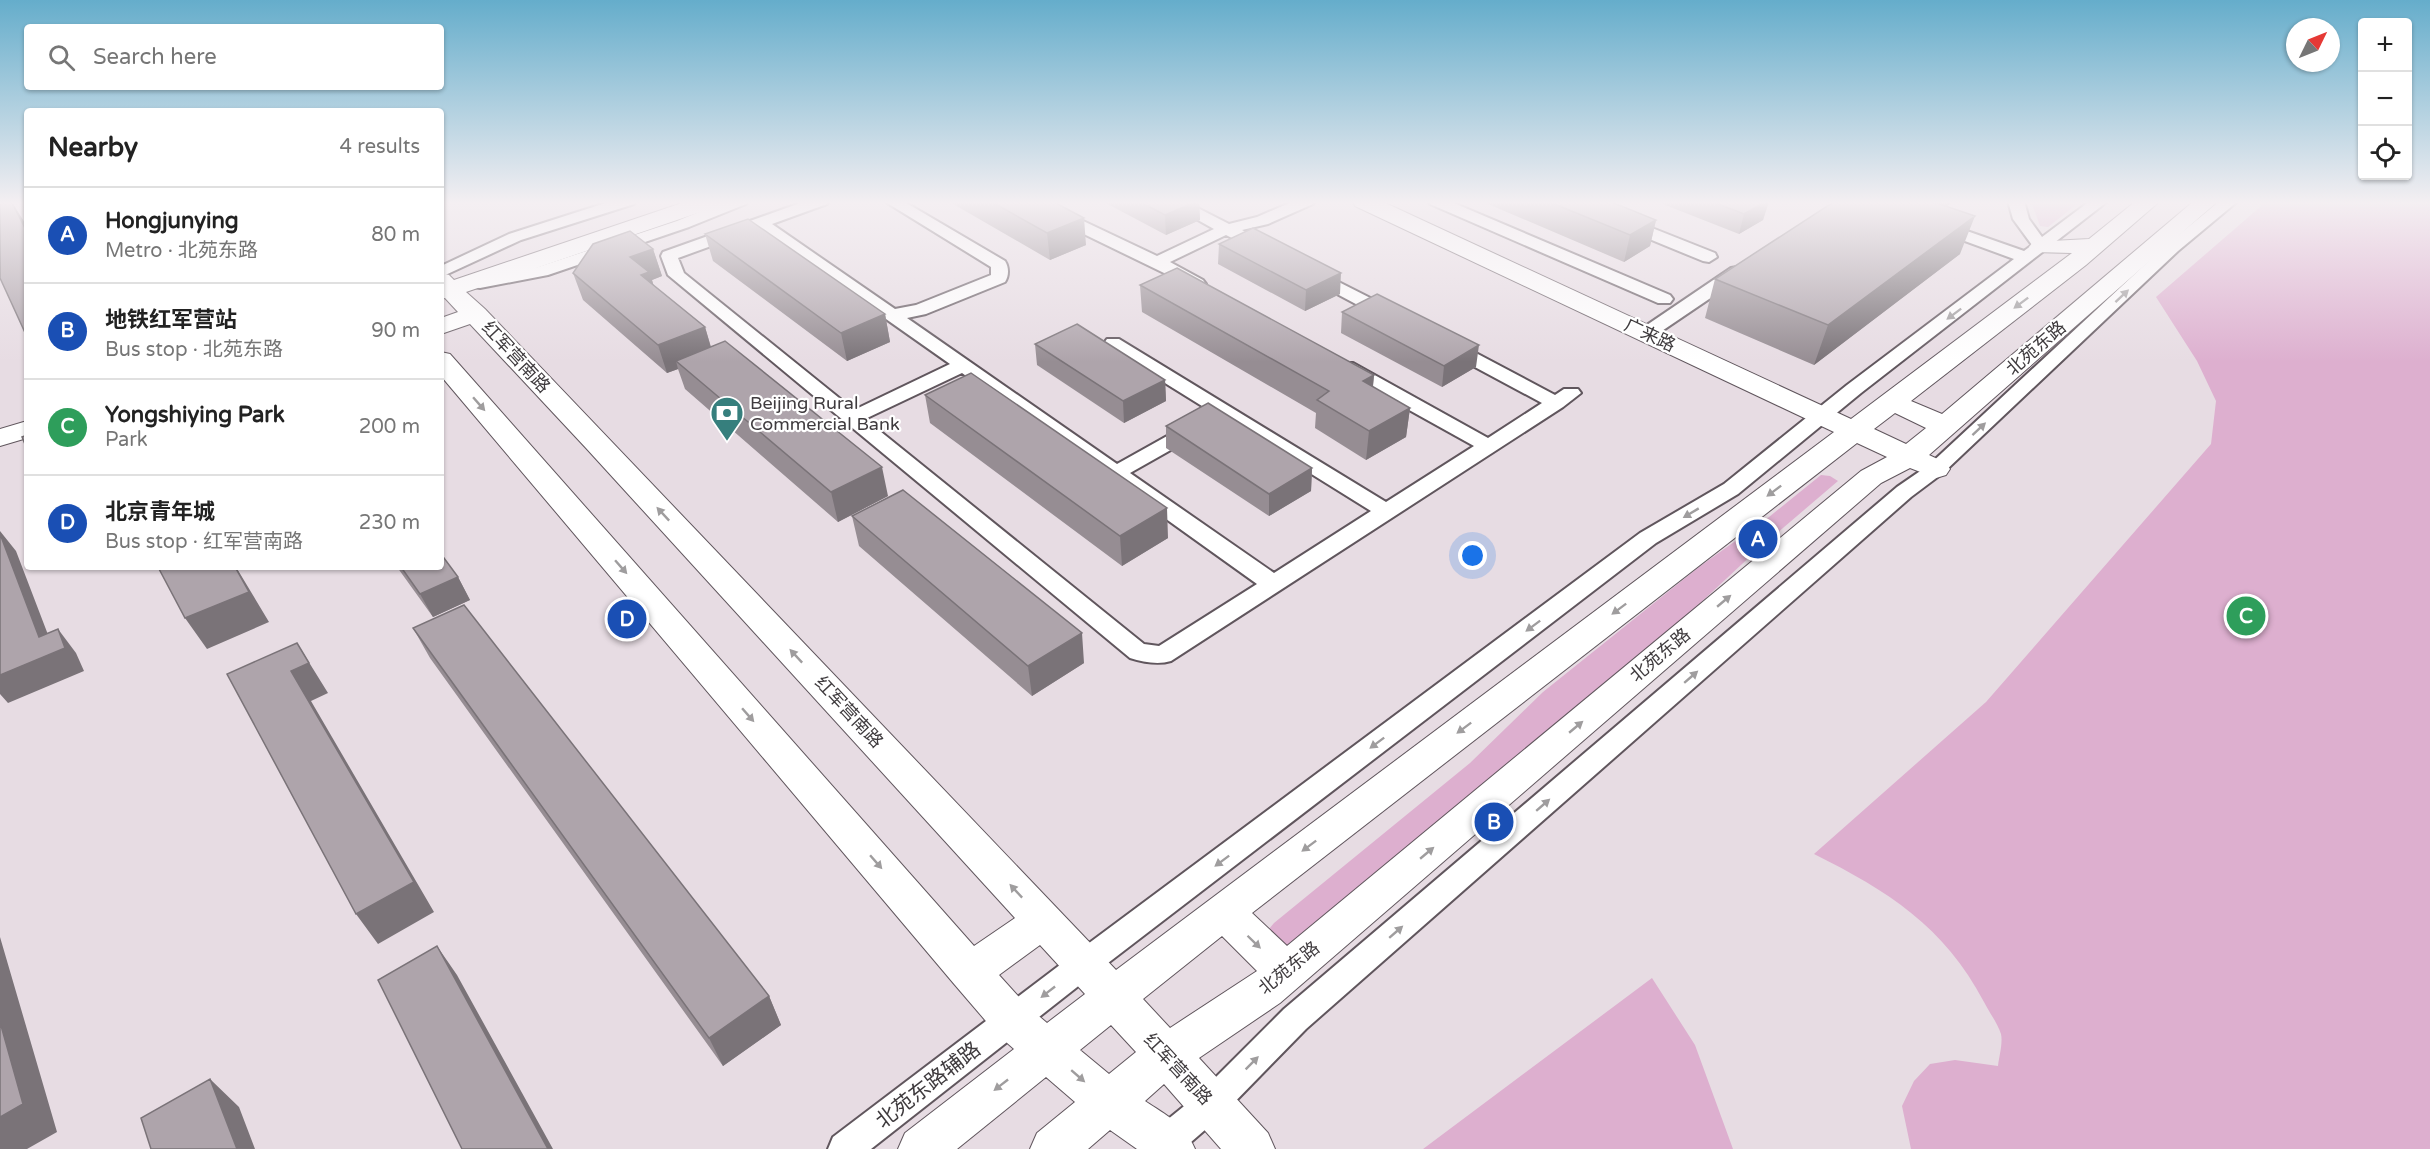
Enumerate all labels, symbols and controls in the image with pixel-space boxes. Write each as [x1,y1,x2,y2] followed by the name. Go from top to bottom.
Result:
[2286,18,2340,72] north arrow
[2358,18,2412,180] map controls
[2358,18,2412,72] button: +
[24,24,444,90] search box
[45,41,78,74] icon: search
[93,44,217,70] text: Search here
[2358,72,2412,126] button: −
[2358,126,2412,180] button: locate
[48,132,138,163] text: Nearby
[340,135,420,159] text: 4 results
[105,208,239,234] text: Hongjunying
[60,223,75,247] text: A
[371,223,420,247] text: 80 m
[105,239,258,263] text: Metro · 北苑东路
[2114,290,2129,303] one-way arrow
[2014,297,2029,309] one-way arrow
[105,307,237,333] text: 地铁红军营站
[1946,307,1961,319] one-way arrow
[1621,314,1679,356] street label: 广来路
[2002,316,2070,380] street label: 北苑东路
[477,317,555,397] street label: 红军营南路
[61,319,74,343] text: B
[371,319,420,343] text: 90 m
[105,338,283,362] text: Bus stop · 北苑东路
[750,392,900,435] place label: Beijing Rural Commercial Bank
[709,395,745,442] bank icon: Beijing Rural Commercial Bank
[472,396,485,411] one-way arrow
[105,402,285,428] text: Yongshiying Park
[61,415,74,439] text: C
[359,415,420,439] text: 200 m
[1972,422,1987,436] one-way arrow
[105,428,148,452] text: Park
[1767,485,1782,497] one-way arrow
[105,499,215,525] text: 北京青年城
[657,507,671,521] one-way arrow
[1683,507,1699,518] one-way arrow
[60,511,75,535] text: D
[359,511,420,535] text: 230 m
[1738,516,1778,562] pin: A
[105,530,303,554] text: Bus stop · 红军营南路
[1458,541,1487,570] your location
[614,559,627,574] one-way arrow
[1716,594,1732,607] one-way arrow
[2226,594,2266,638] pin: C
[608,596,646,642] pin: D
[1612,603,1627,615] one-way arrow
[1525,619,1541,632] one-way arrow
[1625,623,1695,687] street label: 北苑东路
[790,650,804,664] one-way arrow
[1683,671,1698,684] one-way arrow
[810,672,888,752] street label: 红军营南路
[741,707,754,722] one-way arrow
[1568,720,1584,733] one-way arrow
[1457,721,1472,733] one-way arrow
[1370,737,1385,749] one-way arrow
[1536,798,1551,811] one-way arrow
[1474,800,1514,844] pin: B
[1301,839,1317,852] one-way arrow
[1419,846,1435,859] one-way arrow
[869,854,882,869] one-way arrow
[1214,854,1229,866] one-way arrow
[1009,884,1023,898] one-way arrow
[1388,926,1403,939] one-way arrow
[1247,934,1261,948] one-way arrow
[1254,937,1324,999] street label: 北苑东路
[1041,986,1056,998] one-way arrow
[1139,1029,1217,1109] street label: 红军营南路
[871,1037,986,1134] street label: 北苑东路辅路
[1244,1057,1258,1071] one-way arrow
[1070,1069,1085,1082] one-way arrow
[993,1079,1009,1092] one-way arrow

